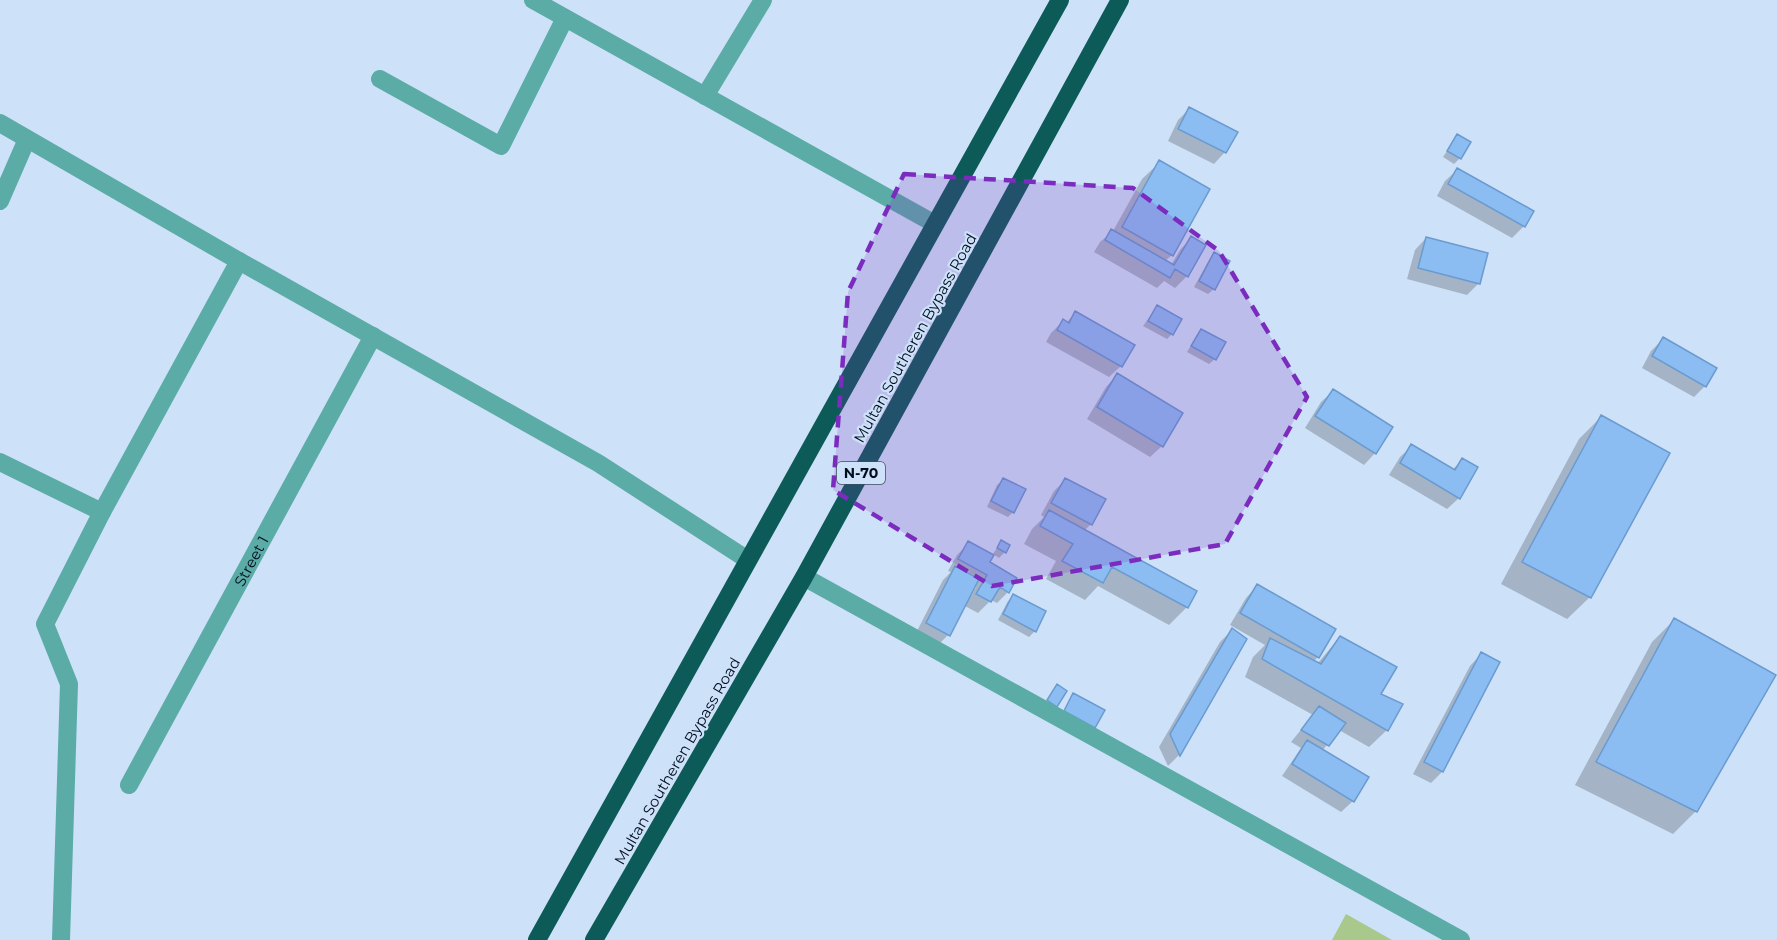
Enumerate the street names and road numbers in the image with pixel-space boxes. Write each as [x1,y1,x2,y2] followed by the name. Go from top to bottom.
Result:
[849,230,981,446] street label: Multan Southeren Bypass Road
[837,462,885,484] road number: N-70
[229,532,272,590] street label: Street 1
[610,654,744,868] street label: Multan Southeren Bypass Road

